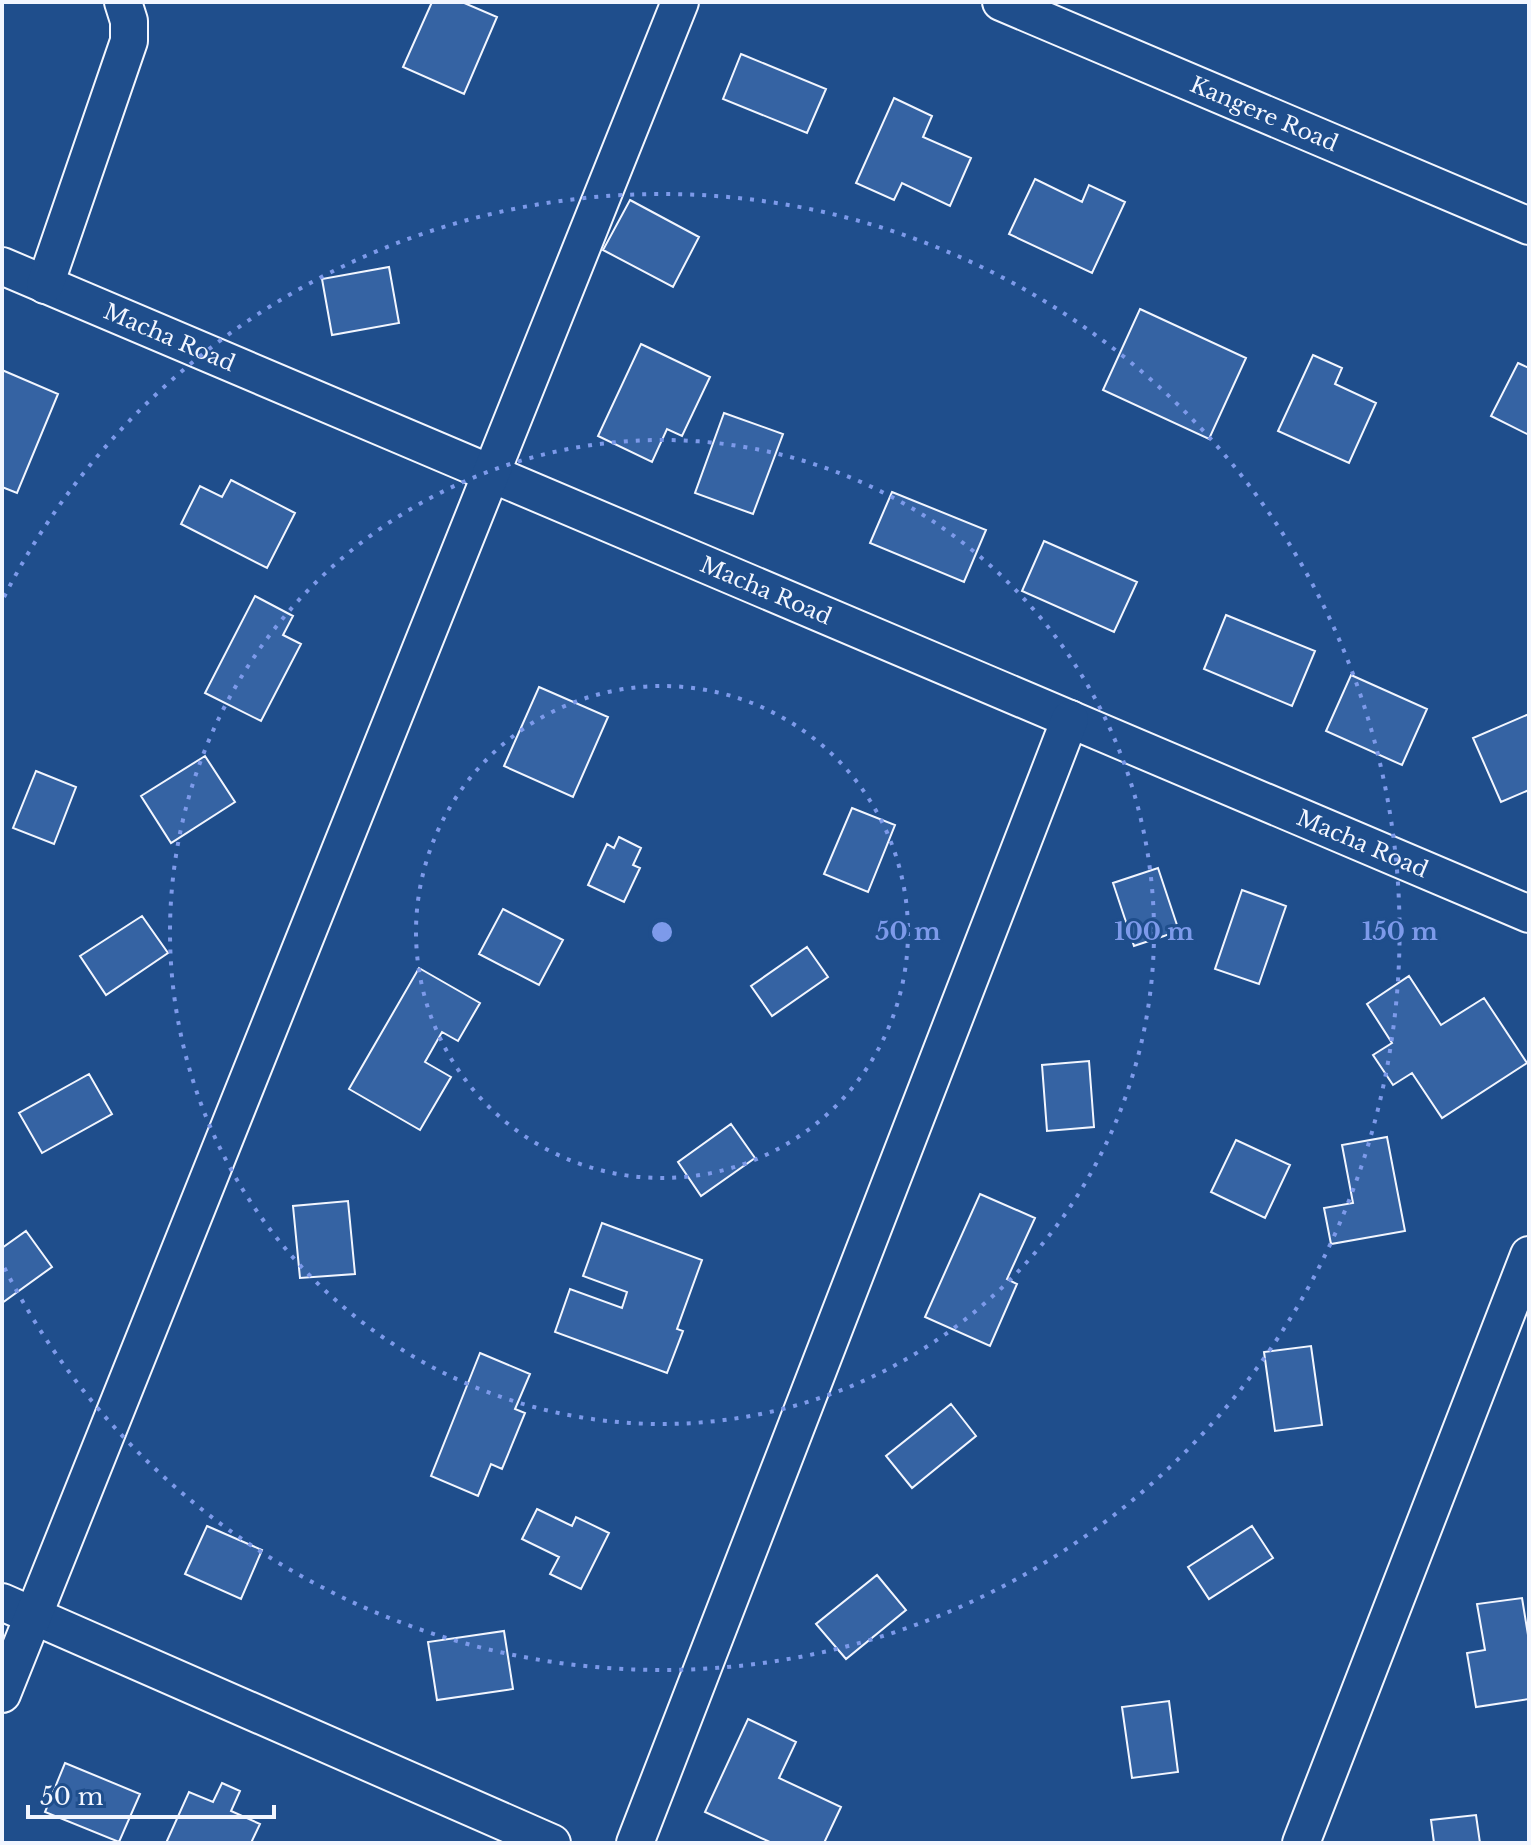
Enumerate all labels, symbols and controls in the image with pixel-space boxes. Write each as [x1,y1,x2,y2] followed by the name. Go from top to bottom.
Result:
[1186,70,1342,157] street label: Kangere Road
[100,297,239,377] street label: Macha Road
[696,550,836,630] street label: Macha Road
[1293,804,1432,883] street label: Macha Road
[875,917,941,946] text: 50 m
[1114,917,1194,946] text: 100 m
[1362,917,1438,946] text: 150 m
[648,918,676,946] centre of rings
[28,1769,274,1819] scale bar
[40,1782,104,1811] text: 50 m

